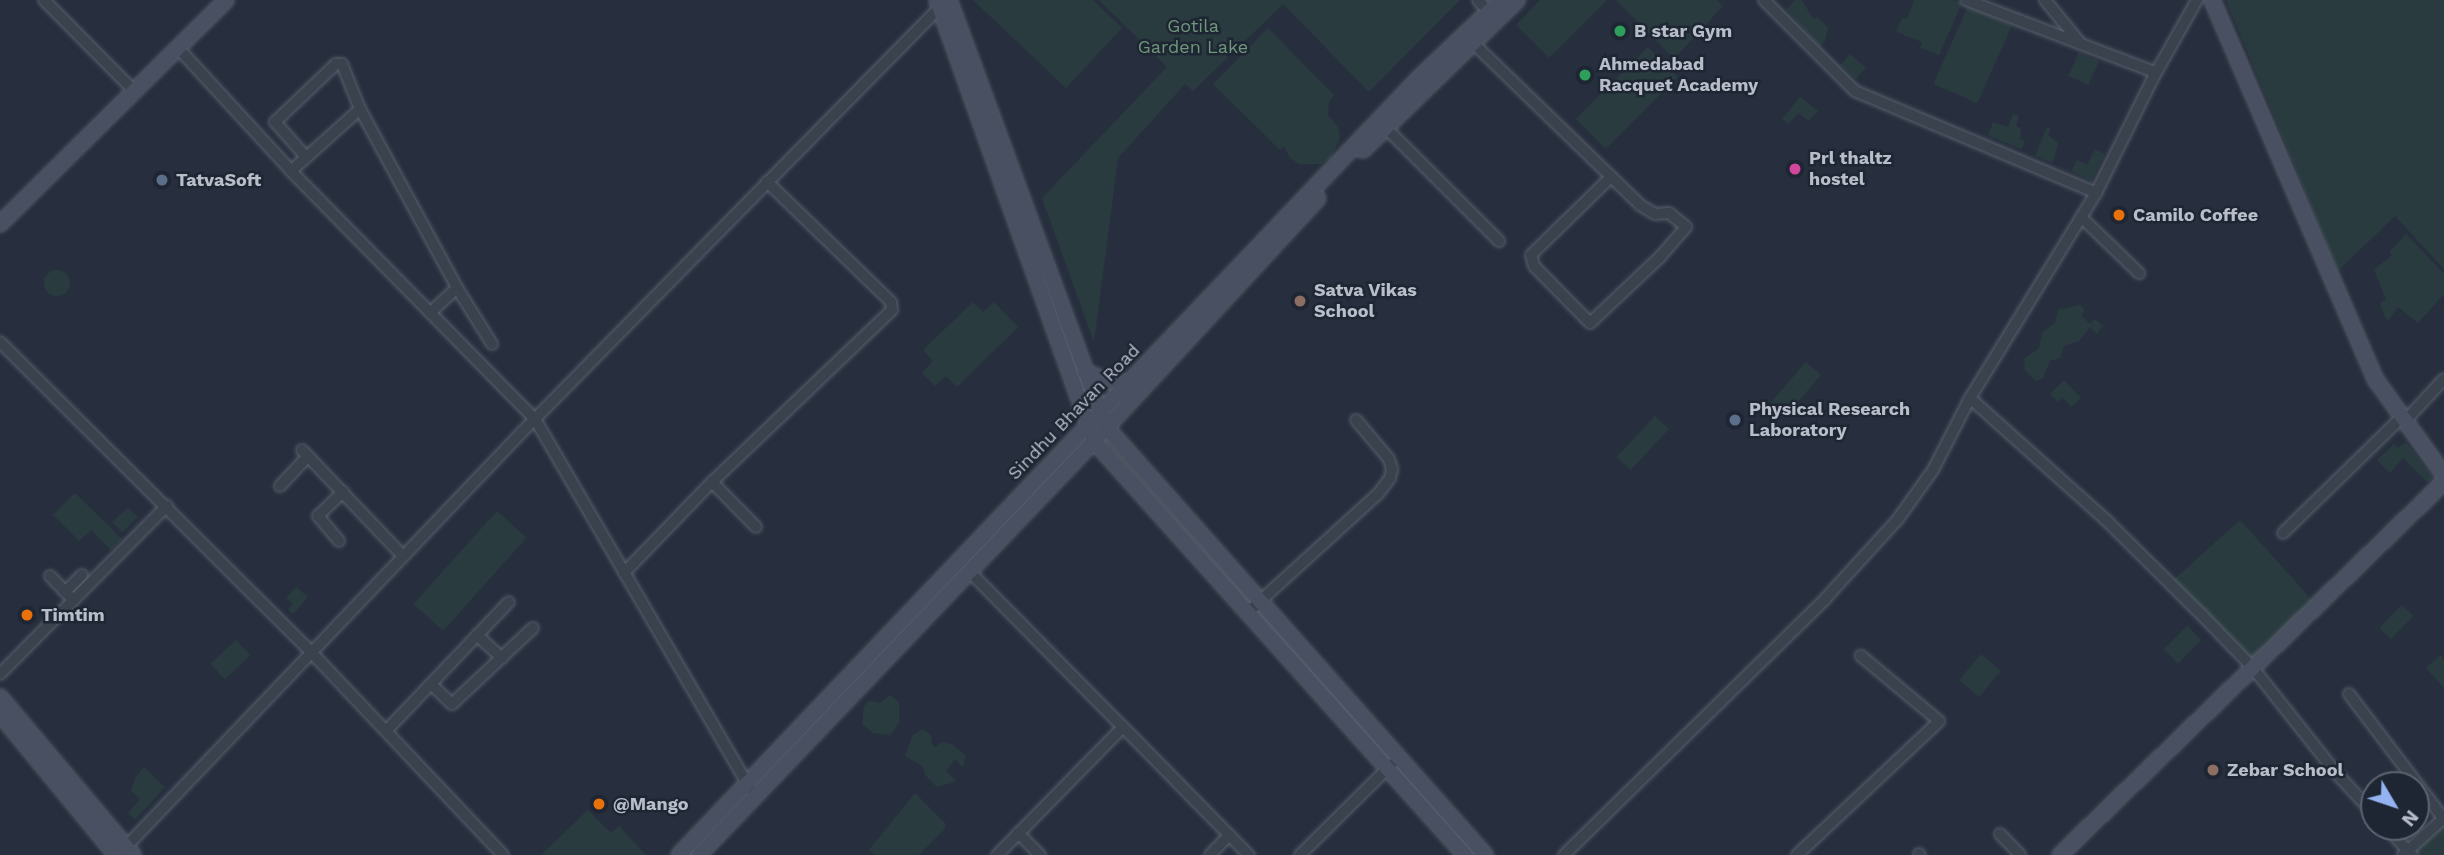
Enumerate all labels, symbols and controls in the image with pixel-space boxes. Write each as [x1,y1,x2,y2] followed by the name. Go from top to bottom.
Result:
[1138,16,1248,58] park label: Gotila Garden Lake
[1634,20,1732,42] place label: B star Gym
[1612,23,1628,39] marker: B star Gym
[1599,54,1759,96] place label: Ahmedabad Racquet Academy
[1577,67,1593,83] marker: Ahmedabad Racquet Academy
[1809,148,1892,190] place label: Prl thaltz hostel
[1787,161,1803,177] marker: Prl thaltz hostel
[176,169,261,191] place label: TatvaSoft
[154,172,170,188] marker: TatvaSoft
[2133,204,2258,226] place label: Camilo Coffee
[2111,207,2127,223] marker: Camilo Coffee
[1314,280,1418,322] place label: Satva Vikas School
[1292,293,1308,309] marker: Satva Vikas School
[1004,340,1144,484] street label: Sindhu Bhavan Road
[1749,399,1910,442] place label: Physical Research Laboratory
[1727,412,1743,428] marker: Physical Research Laboratory
[41,604,105,626] place label: Timtim
[19,607,35,623] marker: Timtim
[2227,759,2344,781] place label: Zebar School
[2205,762,2221,778] marker: Zebar School
[2360,771,2430,841] north arrow
[613,793,689,815] place label: @Mango
[591,796,607,812] marker: @Mango
[2397,806,2424,831] text: N

